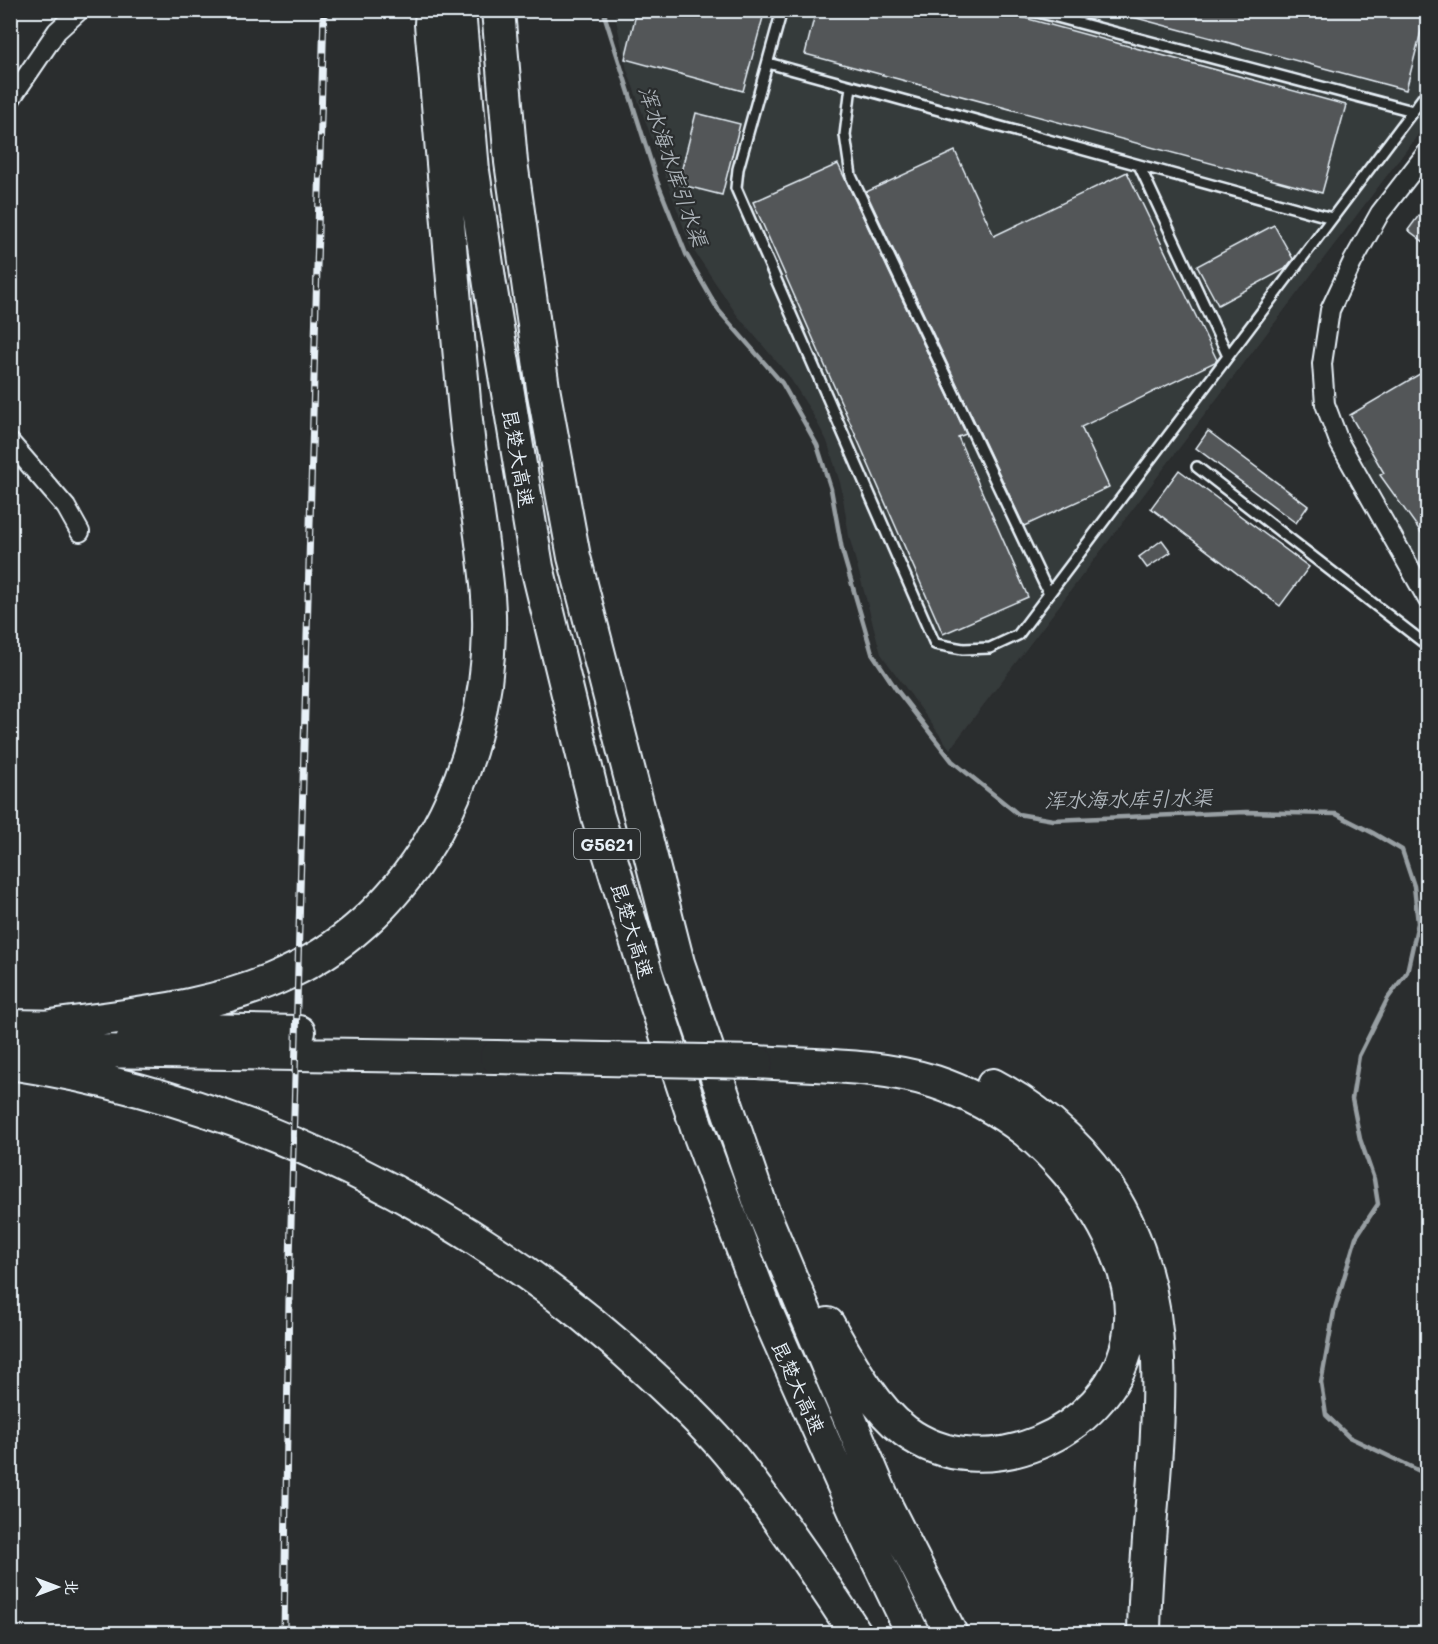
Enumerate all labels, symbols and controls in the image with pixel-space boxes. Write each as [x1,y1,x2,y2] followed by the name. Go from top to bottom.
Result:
[634,82,715,252] water label: 浑水海水库引水渠
[498,407,540,509] street label: 昆楚大高速
[1044,783,1214,813] water label: 浑水海水库引水渠
[574,829,640,859] road number: G5621
[606,878,660,982] street label: 昆楚大高速
[767,1336,831,1438] street label: 昆楚大高速
[27,1557,87,1617] north arrow
[62,1579,83,1595] text: 北

